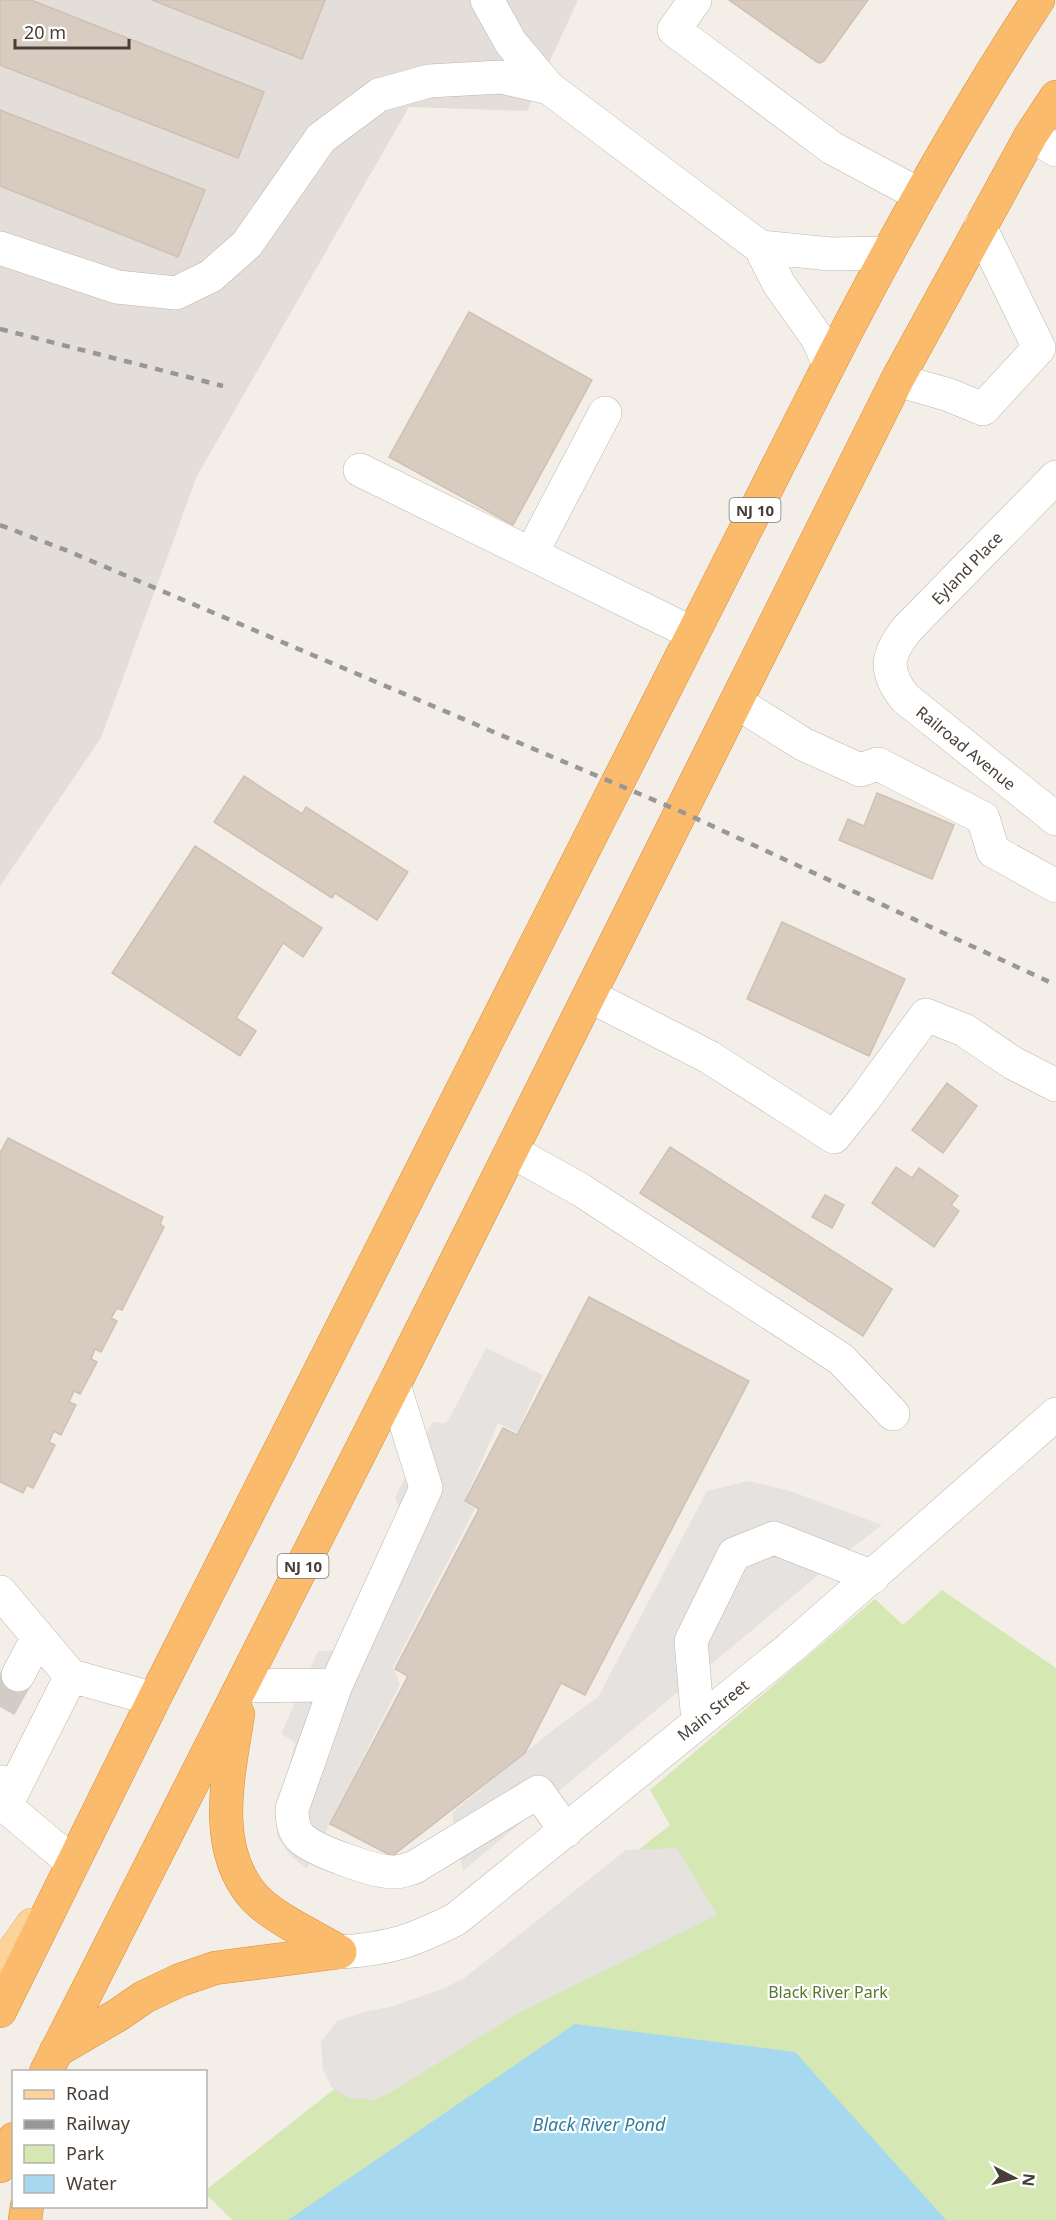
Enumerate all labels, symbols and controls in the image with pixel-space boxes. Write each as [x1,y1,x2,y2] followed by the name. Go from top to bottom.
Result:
[15,12,129,50] scale bar
[24,20,66,44] text: 20 m
[730,498,780,522] road number: NJ 10
[927,527,1007,609] street label: Eyland Place
[912,701,1020,795] street label: Railroad Avenue
[278,1554,328,1578] road number: NJ 10
[673,1674,754,1746] street label: Main Street
[768,1981,888,2003] park label: Black River Park
[12,2070,207,2208] legend
[66,2081,109,2105] text: Road
[66,2111,131,2135] text: Railway
[533,2112,666,2136] water label: Black River Pond
[66,2141,104,2165] text: Park
[984,2148,1044,2208] north arrow
[66,2171,117,2195] text: Water
[1017,2172,1041,2188] text: N

